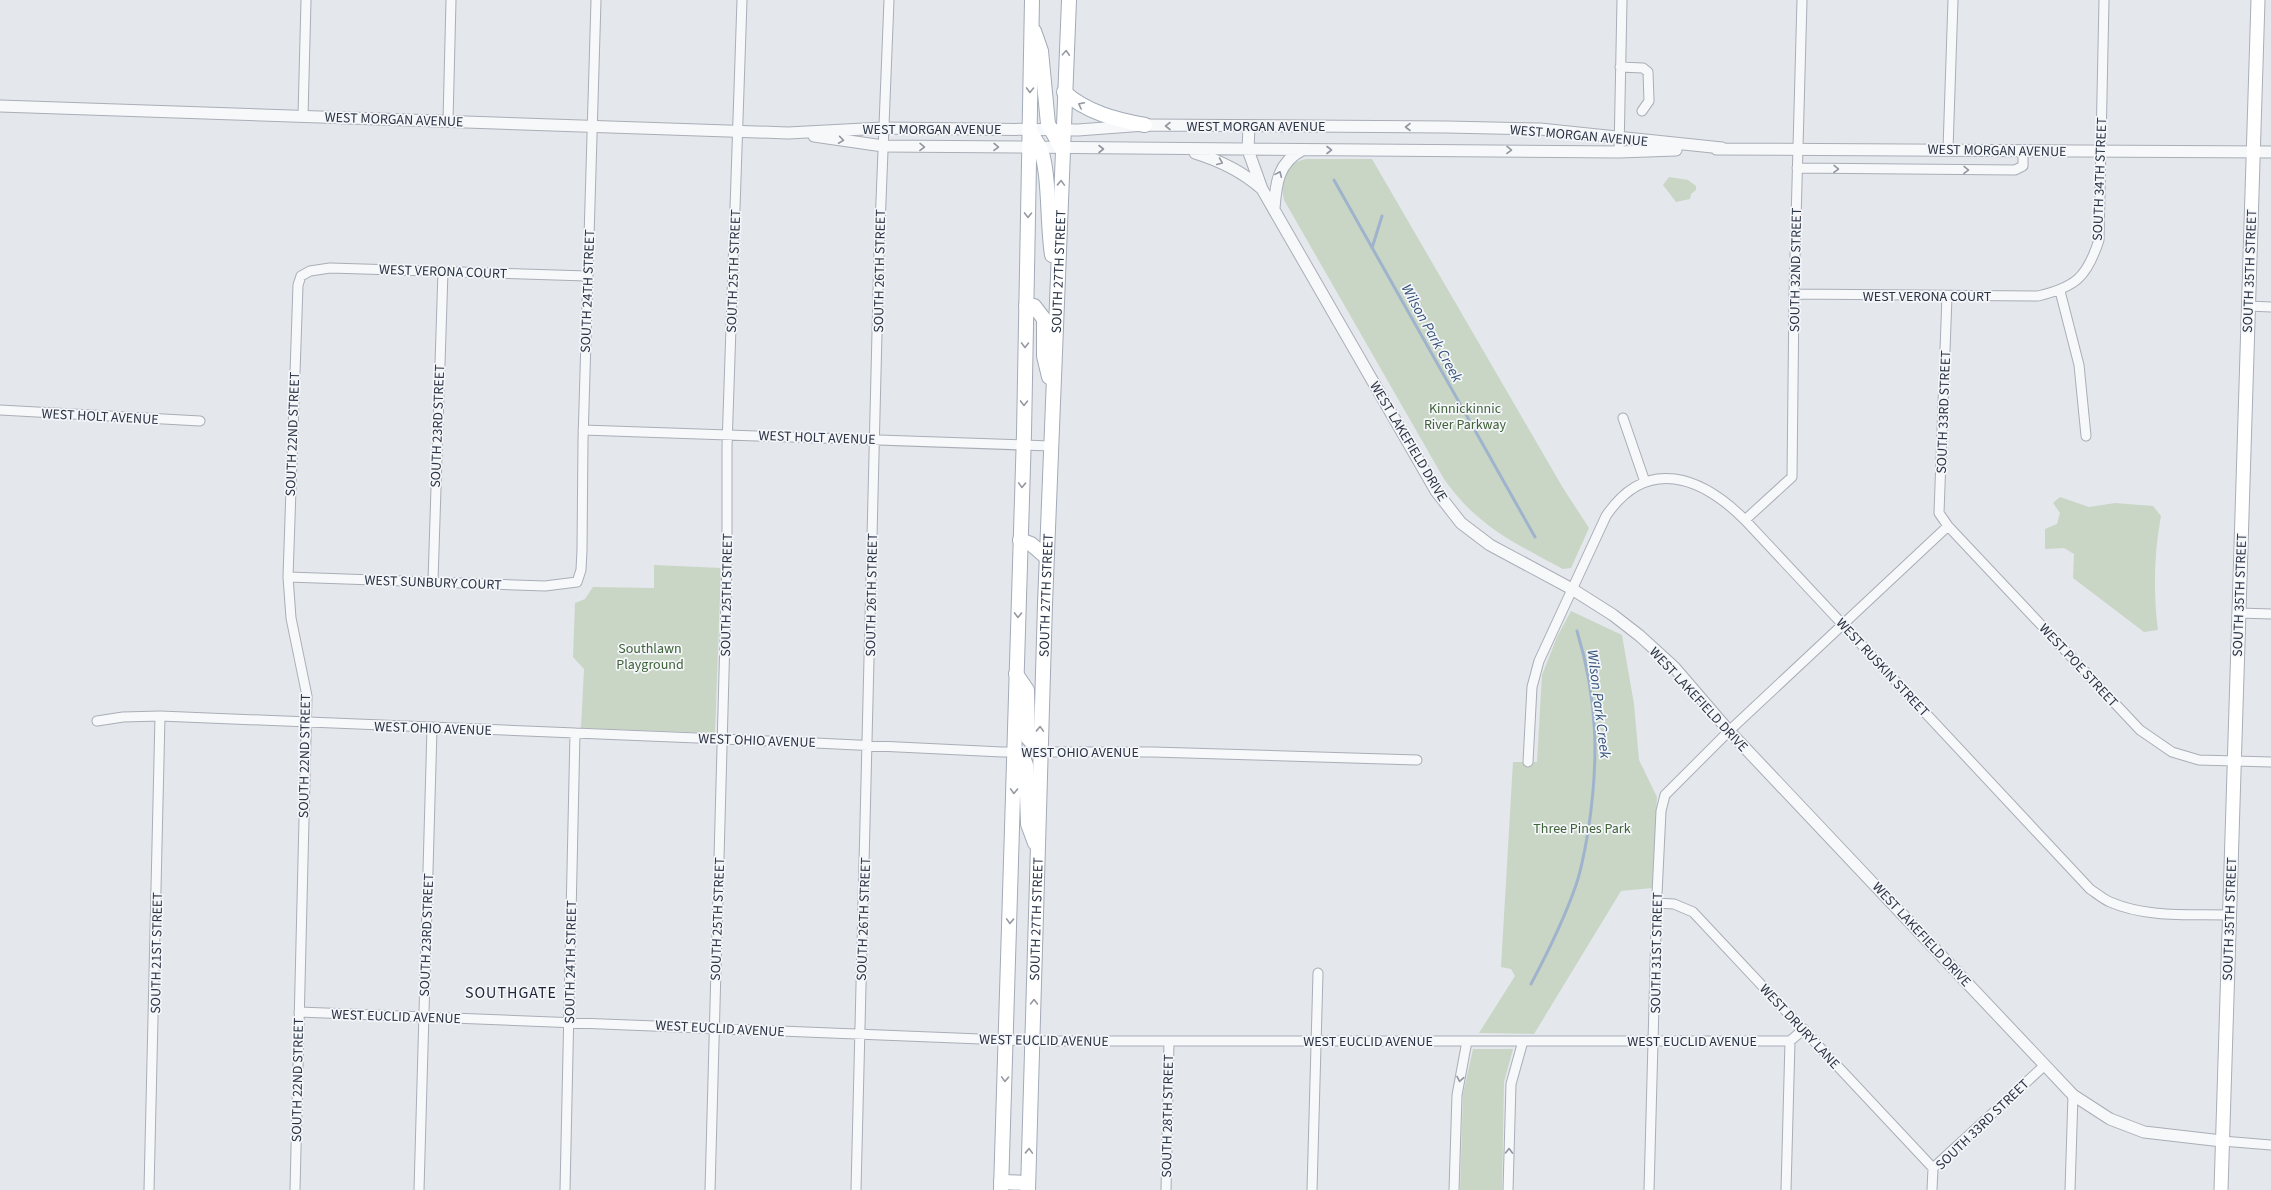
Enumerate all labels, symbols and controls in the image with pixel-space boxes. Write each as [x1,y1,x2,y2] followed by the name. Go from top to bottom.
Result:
[1062,50,1071,56] one-way arrow
[1026,87,1034,93] one-way arrow
[1078,102,1085,109] one-way arrow
[324,108,464,132] street label: WEST MORGAN AVENUE
[2088,116,2112,241] street label: SOUTH 34TH STREET
[1187,117,1325,137] street label: WEST MORGAN AVENUE
[863,120,1001,140] street label: WEST MORGAN AVENUE
[1509,120,1649,152] street label: WEST MORGAN AVENUE
[1165,121,1171,130] one-way arrow
[1405,123,1411,131] one-way arrow
[838,135,844,144] one-way arrow
[1927,140,2067,162] street label: WEST MORGAN AVENUE
[919,143,925,151] one-way arrow
[993,143,999,151] one-way arrow
[1098,145,1104,153] one-way arrow
[1326,146,1332,154] one-way arrow
[1506,146,1512,154] one-way arrow
[1217,157,1224,165] one-way arrow
[1833,164,1839,173] one-way arrow
[1963,166,1969,174] one-way arrow
[1274,171,1282,179] one-way arrow
[1057,180,1065,186] one-way arrow
[1785,207,1807,332] street label: SOUTH 32ND STREET
[722,208,746,333] street label: SOUTH 25TH STREET
[2238,208,2262,333] street label: SOUTH 35TH STREET
[869,209,891,333] street label: SOUTH 26TH STREET
[1047,209,1072,334] street label: SOUTH 27TH STREET
[1024,212,1032,218] one-way arrow
[576,228,600,353] street label: SOUTH 24TH STREET
[378,260,508,284] street label: WEST VERONA COURT
[1396,280,1468,387] water label: Wilson Park Creek
[1863,287,1992,307] street label: WEST VERONA COURT
[1021,342,1030,348] one-way arrow
[1932,350,1956,474] street label: SOUTH 33RD STREET
[426,364,450,488] street label: SOUTH 23RD STREET
[281,371,305,497] street label: SOUTH 22ND STREET
[1364,378,1452,505] street label: WEST LAKEFIELD DRIVE
[1424,399,1507,435] park label: Kinnickinnic River Parkway
[1020,400,1028,406] one-way arrow
[41,404,159,430] street label: WEST HOLT AVENUE
[758,426,876,450] street label: WEST HOLT AVENUE
[1017,482,1026,488] one-way arrow
[2228,532,2252,657] street label: SOUTH 35TH STREET
[716,533,738,657] street label: SOUTH 25TH STREET
[861,533,883,657] street label: SOUTH 26TH STREET
[1034,533,1059,657] street label: SOUTH 27TH STREET
[364,571,502,595] street label: WEST SUNBURY COURT
[1014,612,1022,618] one-way arrow
[1831,614,1934,722] street label: WEST RUSKIN STREET
[2034,619,2123,712] street label: WEST POE STREET
[616,639,684,675] park label: Southlawn Playground
[1644,643,1752,757] street label: WEST LAKEFIELD DRIVE
[1581,649,1616,760] water label: Wilson Park Creek
[294,693,316,818] street label: SOUTH 22ND STREET
[374,717,492,741] street label: WEST OHIO AVENUE
[1036,726,1045,732] one-way arrow
[698,729,816,753] street label: WEST OHIO AVENUE
[1021,743,1139,763] street label: WEST OHIO AVENUE
[1009,788,1018,794] one-way arrow
[1533,819,1631,839] park label: Three Pines Park
[706,856,730,981] street label: SOUTH 25TH STREET
[852,856,876,981] street label: SOUTH 26TH STREET
[2218,856,2242,981] street label: SOUTH 35TH STREET
[1025,857,1049,981] street label: SOUTH 27TH STREET
[415,873,439,997] street label: SOUTH 23RD STREET
[1867,878,1975,992] street label: WEST LAKEFIELD DRIVE
[146,892,168,1014] street label: SOUTH 21ST STREET
[1646,892,1668,1014] street label: SOUTH 31ST STREET
[560,900,582,1024] street label: SOUTH 24TH STREET
[1006,918,1014,924] one-way arrow
[1755,980,1844,1074] street label: WEST DRURY LANE
[465,982,557,1004] district label: SOUTHGATE
[1030,999,1038,1005] one-way arrow
[331,1005,461,1029] street label: WEST EUCLID AVENUE
[655,1016,785,1042] street label: WEST EUCLID AVENUE
[287,1017,309,1142] street label: SOUTH 22ND STREET
[979,1030,1109,1052] street label: WEST EUCLID AVENUE
[1303,1032,1433,1052] street label: WEST EUCLID AVENUE
[1627,1032,1757,1052] street label: WEST EUCLID AVENUE
[1157,1054,1179,1178] street label: SOUTH 28TH STREET
[1931,1074,2034,1175] street label: SOUTH 33RD STREET
[1001,1076,1009,1082] one-way arrow
[1456,1076,1464,1082] one-way arrow
[1025,1148,1034,1154] one-way arrow
[1505,1148,1513,1154] one-way arrow

